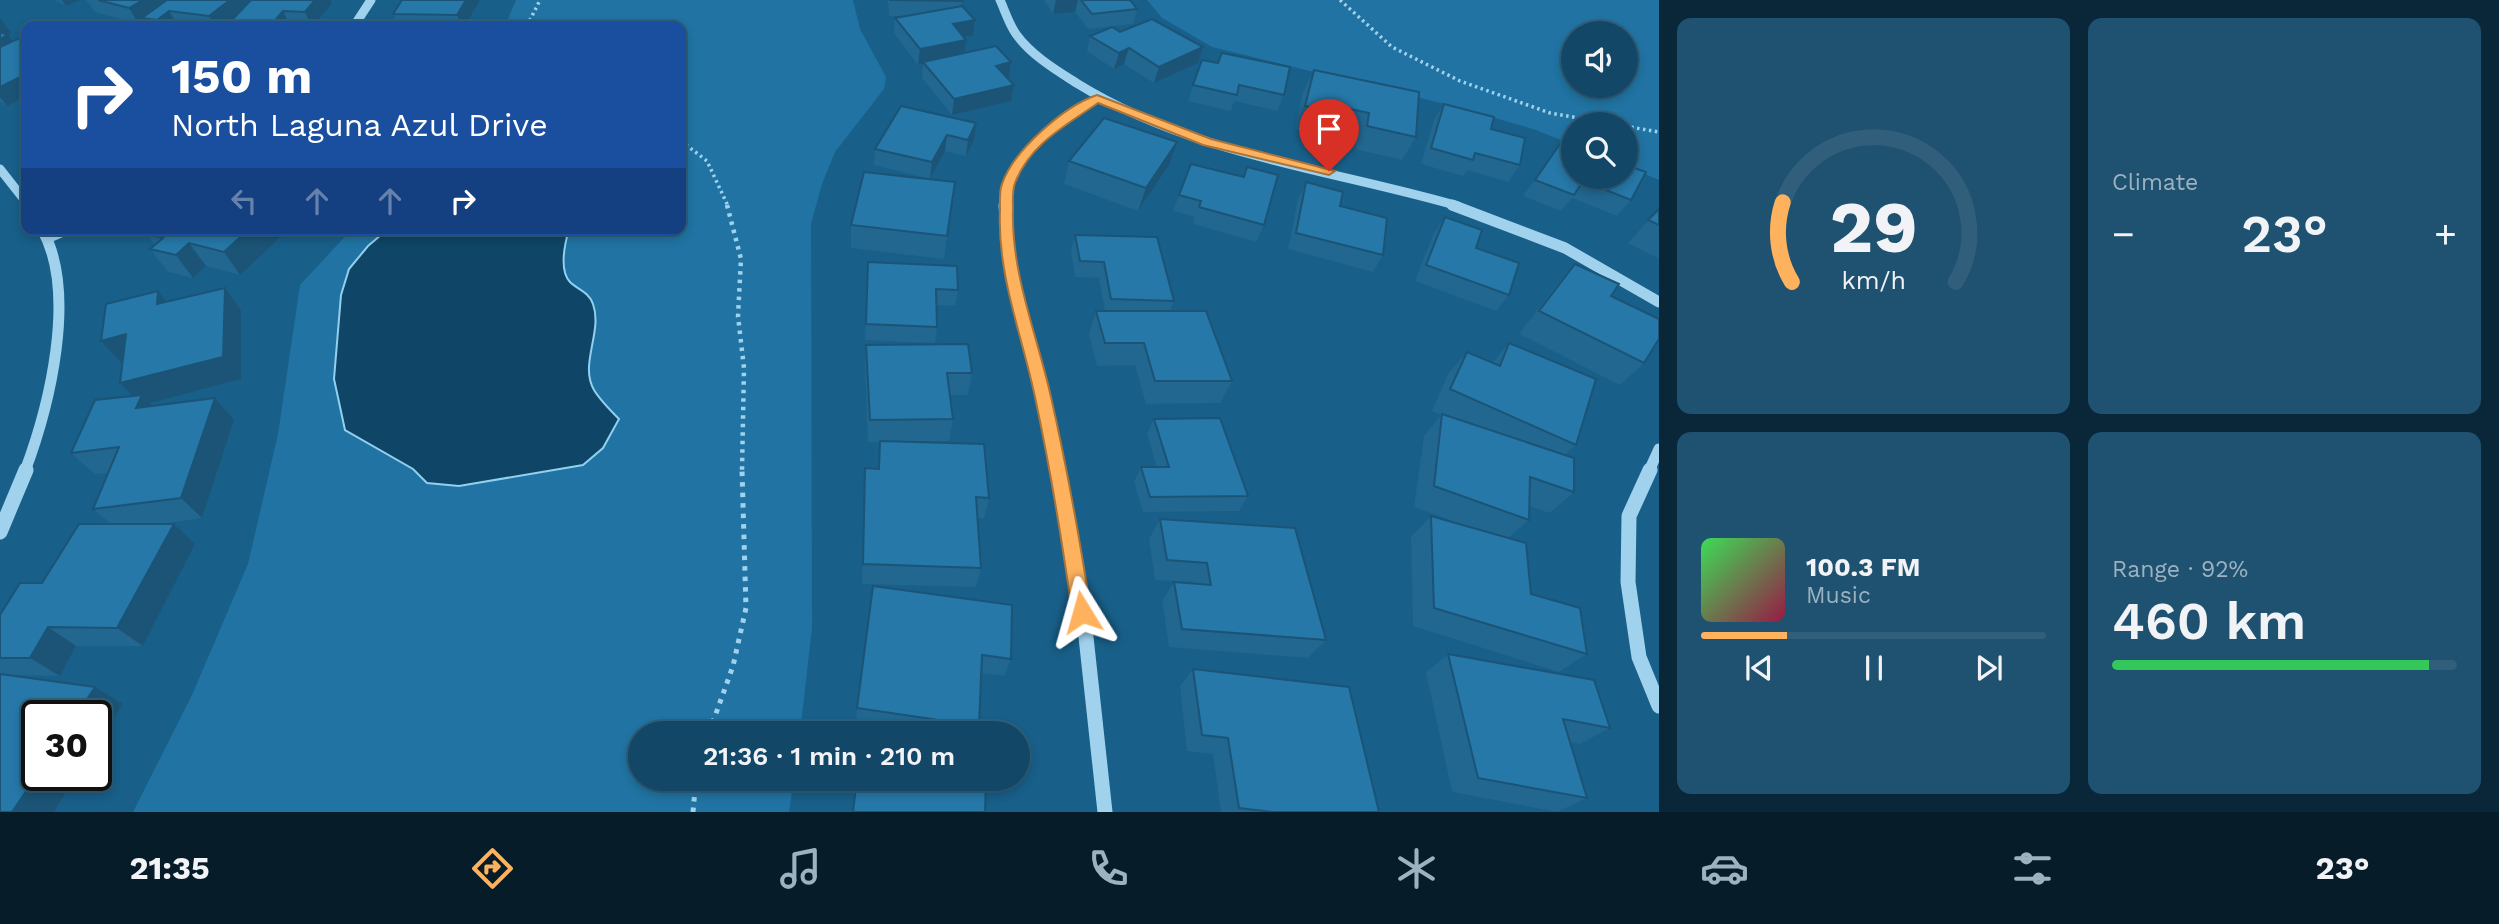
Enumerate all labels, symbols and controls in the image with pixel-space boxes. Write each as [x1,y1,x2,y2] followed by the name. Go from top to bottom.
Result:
[1561,21,1638,189] map controls
[1561,21,1638,98] button: sound
[171,47,312,105] text: 150 m
[56,49,147,140] icon: right
[1299,99,1359,171] pin
[171,106,548,144] text: North Laguna Azul Drive
[1310,110,1348,148] icon: arrive
[1561,112,1638,189] button: search
[2112,169,2198,196] text: Climate
[225,182,263,220] icon: left
[298,182,336,220] icon: ahead
[371,182,409,220] icon: ahead
[444,182,482,220] icon: right
[1829,184,1918,270] text: 29
[2241,204,2328,265] text: 23°
[2112,212,2135,256] text: −
[2434,212,2457,256] text: +
[1841,266,1906,295] text: km/h
[1806,552,1920,582] text: 100.3 FM
[2112,556,2248,583] text: Range · 92%
[1045,575,1119,649] position arrow
[1806,582,1871,609] text: Music
[2112,591,2306,652] text: 460 km
[1740,649,1778,687] icon: previous
[1855,649,1893,687] icon: pause
[1970,649,2008,687] icon: next
[21,700,112,791] speed limit sign: 30
[703,741,955,771] text: 21:36 · 1 min · 210 m
[468,844,517,893] icon: directions
[776,844,825,893] icon: music
[1084,844,1133,893] icon: phone
[1392,844,1441,893] icon: climate
[1700,844,1749,893] icon: car
[2008,844,2057,893] icon: filters
[129,849,210,887] text: 21:35
[2316,849,2370,887] text: 23°

